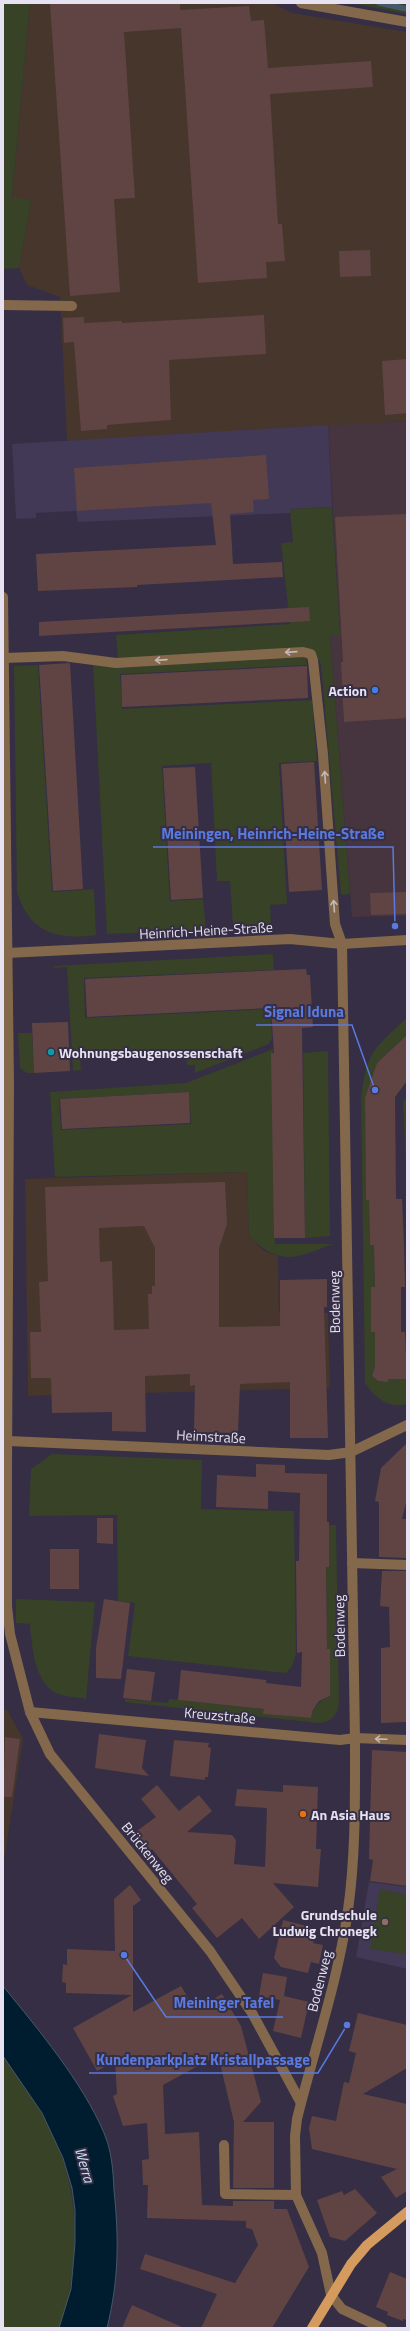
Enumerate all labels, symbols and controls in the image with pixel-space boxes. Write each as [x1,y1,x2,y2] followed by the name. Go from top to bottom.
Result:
[285,649,298,656] one-way arrow
[155,657,168,664] one-way arrow
[329,680,367,701] place label: Action
[370,685,380,695] marker: Action
[321,771,328,784] one-way arrow
[153,820,393,847] callout: Meiningen, Heinrich-Heine-Straße
[161,822,385,845] text: Meiningen, Heinrich-Heine-Straße
[330,900,337,913] one-way arrow
[139,916,273,944] street label: Heinrich-Heine-Straße
[256,998,352,1025] callout: Signal Iduna
[264,1000,344,1023] text: Signal Iduna
[59,1042,243,1063] place label: Wohnungsbaugenossenschaft
[46,1047,56,1057] marker: Wohnungsbaugenossenschaft
[323,1270,345,1334] street label: Bodenweg
[176,1424,246,1448] street label: Heimstraße
[328,1594,350,1658] street label: Bodenweg
[183,1701,257,1729] street label: Kreuzstraße
[375,1735,388,1742] one-way arrow
[311,1804,391,1825] place label: An Asia Haus
[298,1809,308,1819] marker: An Asia Haus
[117,1817,179,1887] street label: Brückenweg
[272,1904,378,1941] place label: Grundschule Ludwig Chronegk
[380,1917,390,1927] marker: Grundschule Ludwig Chronegk
[301,1948,337,2014] street label: Bodenweg
[166,1990,283,2017] callout: Meininger Tafel
[174,1991,274,2014] text: Meininger Tafel
[89,2046,318,2073] callout: Kundenparkplatz Kristallpassage
[96,2048,310,2071] text: Kundenparkplatz Kristallpassage
[69,2145,101,2187] water label: Werra

